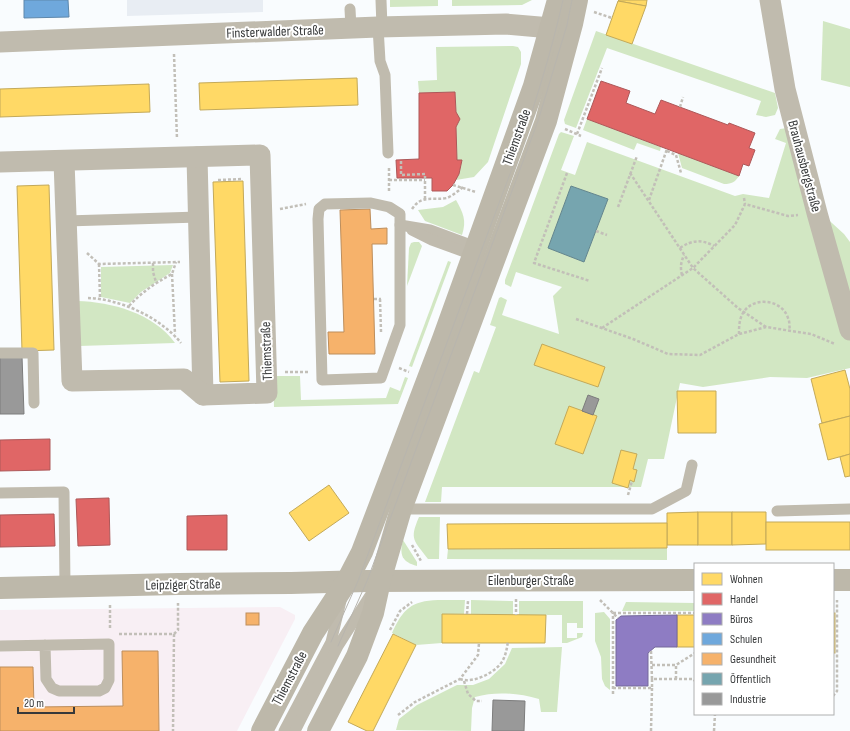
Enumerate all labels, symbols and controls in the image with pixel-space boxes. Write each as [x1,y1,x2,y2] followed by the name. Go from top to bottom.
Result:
[226,21,324,42] street label: Finsterwalder Straße
[498,107,535,168] street label: Thiemstraße
[784,118,825,214] street label: Brauhausbergstraße
[257,321,276,381] street label: Thiemstraße
[694,563,834,715] legend
[488,572,574,589] street label: Eilenburger Straße
[730,572,763,587] text: Wohnen
[145,575,221,594] street label: Leipziger Straße
[730,592,758,607] text: Handel
[730,612,753,627] text: Büros
[730,632,762,647] text: Schulen
[268,648,311,708] street label: Thiemstraße
[730,652,776,667] text: Gesundheit
[730,672,771,687] text: Öffentlich
[18,689,74,715] scale bar
[730,692,766,707] text: Industrie
[24,696,44,711] text: 20 m

